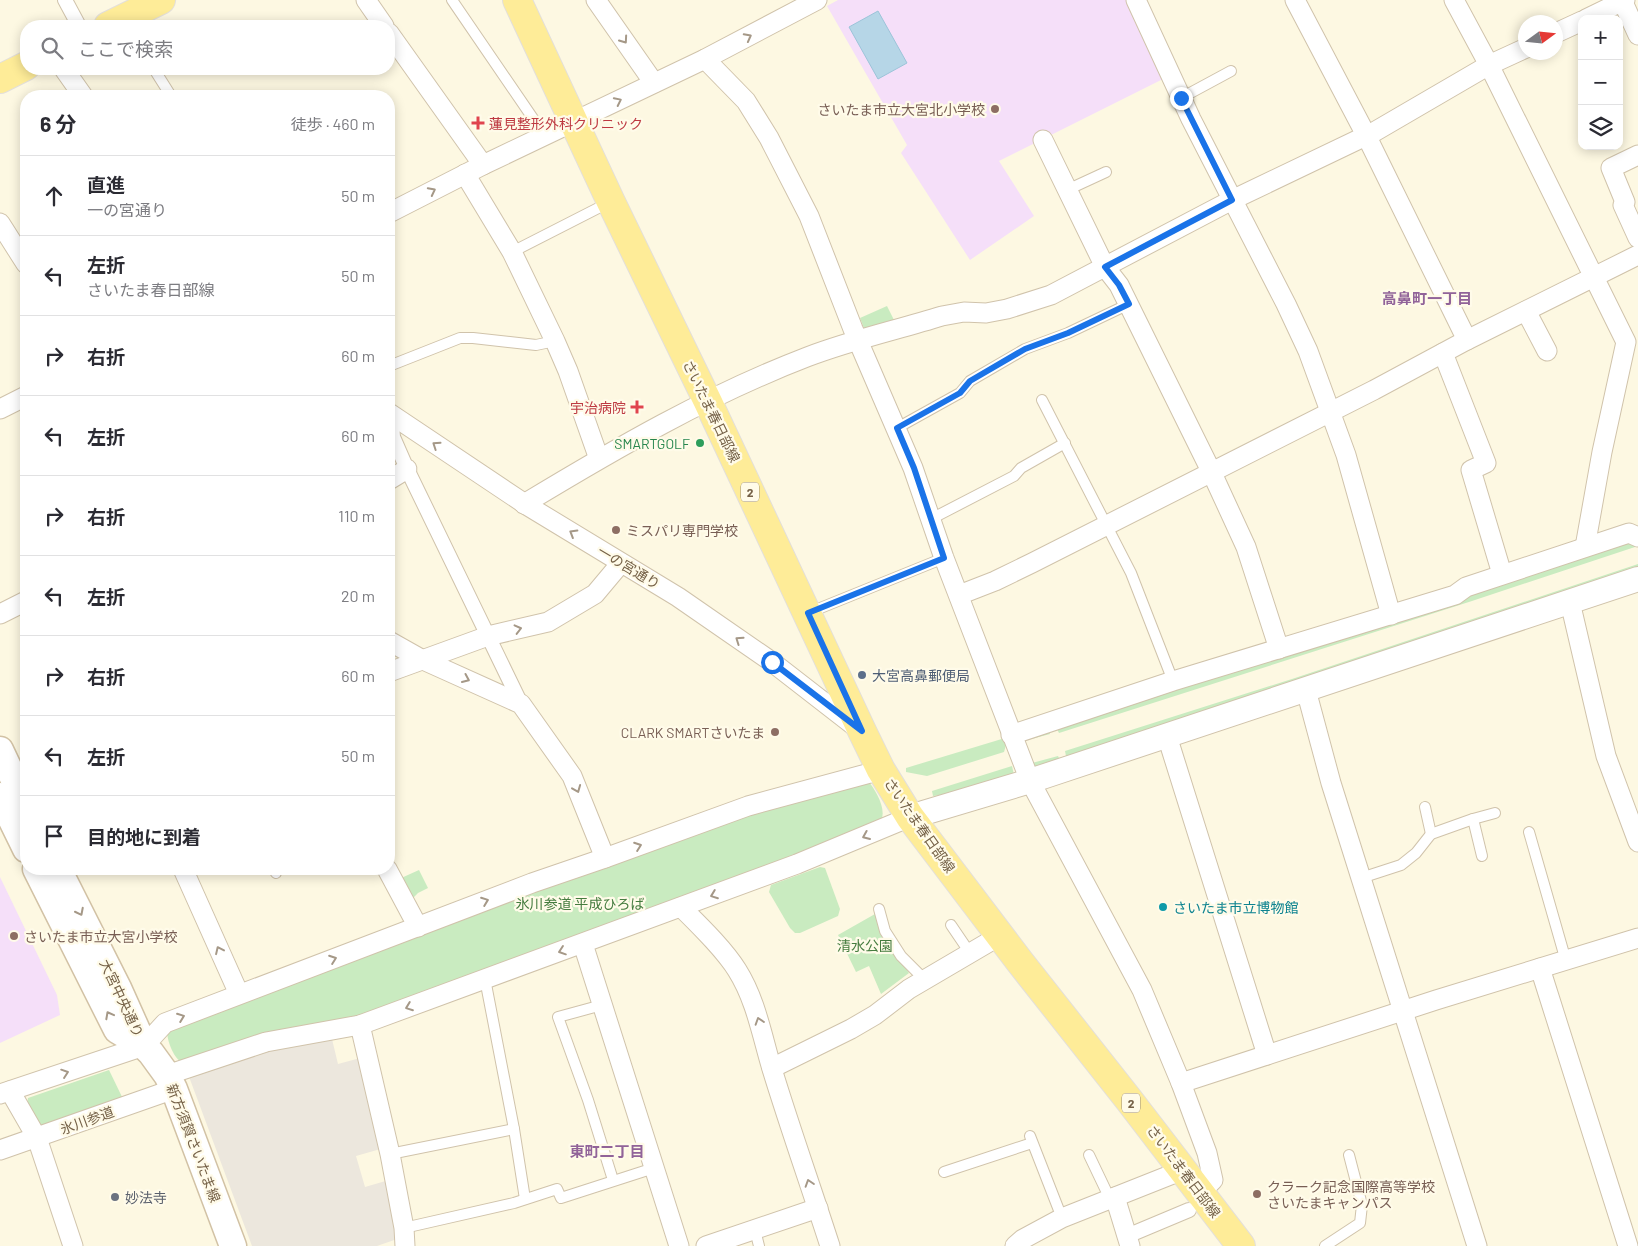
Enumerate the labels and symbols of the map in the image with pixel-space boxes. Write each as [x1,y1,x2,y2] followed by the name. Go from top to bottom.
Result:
[1518,15,1563,60] north arrow
[743,33,752,43] one-way arrow
[618,34,627,44] one-way arrow
[1170,87,1193,110] route end
[613,97,622,107] one-way arrow
[817,101,985,118] place label: さいたま市立大宮北小学校
[989,103,1001,115] marker: さいたま市立大宮北小学校
[489,115,643,132] place label: 蓮見整形外科クリニック
[471,116,485,130] marker: 蓮見整形外科クリニック
[427,187,436,197] one-way arrow
[1382,289,1472,307] district label: 高鼻町一丁目
[680,357,744,465] street label: さいたま春日部線
[570,399,626,416] place label: 宇治病院
[630,400,644,414] marker: 宇治病院
[614,435,690,452] place label: SMARTGOLF
[694,437,706,449] marker: SMARTGOLF
[433,442,442,451] one-way arrow
[741,482,759,502] road number: 2
[626,522,738,539] place label: ミスパリ専門学校
[610,524,622,536] marker: ミスパリ専門学校
[569,530,578,540] one-way arrow
[595,542,663,592] street label: 一の宮通り
[513,624,522,635] one-way arrow
[735,637,745,646] one-way arrow
[761,651,784,674] route start
[872,667,970,684] place label: 大宮高鼻郵便局
[856,669,868,681] marker: 大宮高鼻郵便局
[461,673,470,684] one-way arrow
[621,724,765,741] place label: CLARK SMARTさいたま
[769,726,781,738] marker: CLARK SMARTさいたま
[881,774,959,876] street label: さいたま春日部線
[570,784,581,793] one-way arrow
[862,830,871,841] one-way arrow
[633,842,641,852] one-way arrow
[710,889,719,899] one-way arrow
[516,895,644,912] park label: 氷川参道 平成ひろば
[480,897,489,907] one-way arrow
[1173,899,1299,916] place label: さいたま市立博物館
[1157,901,1169,913] marker: さいたま市立博物館
[74,907,84,916] one-way arrow
[24,928,178,945] place label: さいたま市立大宮小学校
[8,930,20,942] marker: さいたま市立大宮小学校
[837,937,893,954] park label: 清水公園
[558,945,566,955] one-way arrow
[216,946,226,955] one-way arrow
[328,955,337,965] one-way arrow
[97,956,147,1040] street label: 大宮中央通り
[405,1001,414,1011] one-way arrow
[105,1011,115,1020] one-way arrow
[176,1012,185,1023] one-way arrow
[754,1017,764,1026] one-way arrow
[60,1068,69,1078] one-way arrow
[164,1081,224,1205] street label: 新方須賀さいたま線
[1122,1094,1140,1112] road number: 2
[58,1102,116,1138] street label: 氷川参道
[1144,1121,1224,1221] street label: さいたま春日部線
[569,1142,645,1160] district label: 東町二丁目
[1267,1178,1435,1211] place label: クラーク記念国際高等学校 さいたまキャンパス
[805,1179,815,1188] one-way arrow
[1251,1188,1263,1200] marker: クラーク記念国際高等学校 さいたまキャンパス
[125,1189,167,1206] place label: 妙法寺
[109,1191,121,1203] marker: 妙法寺

